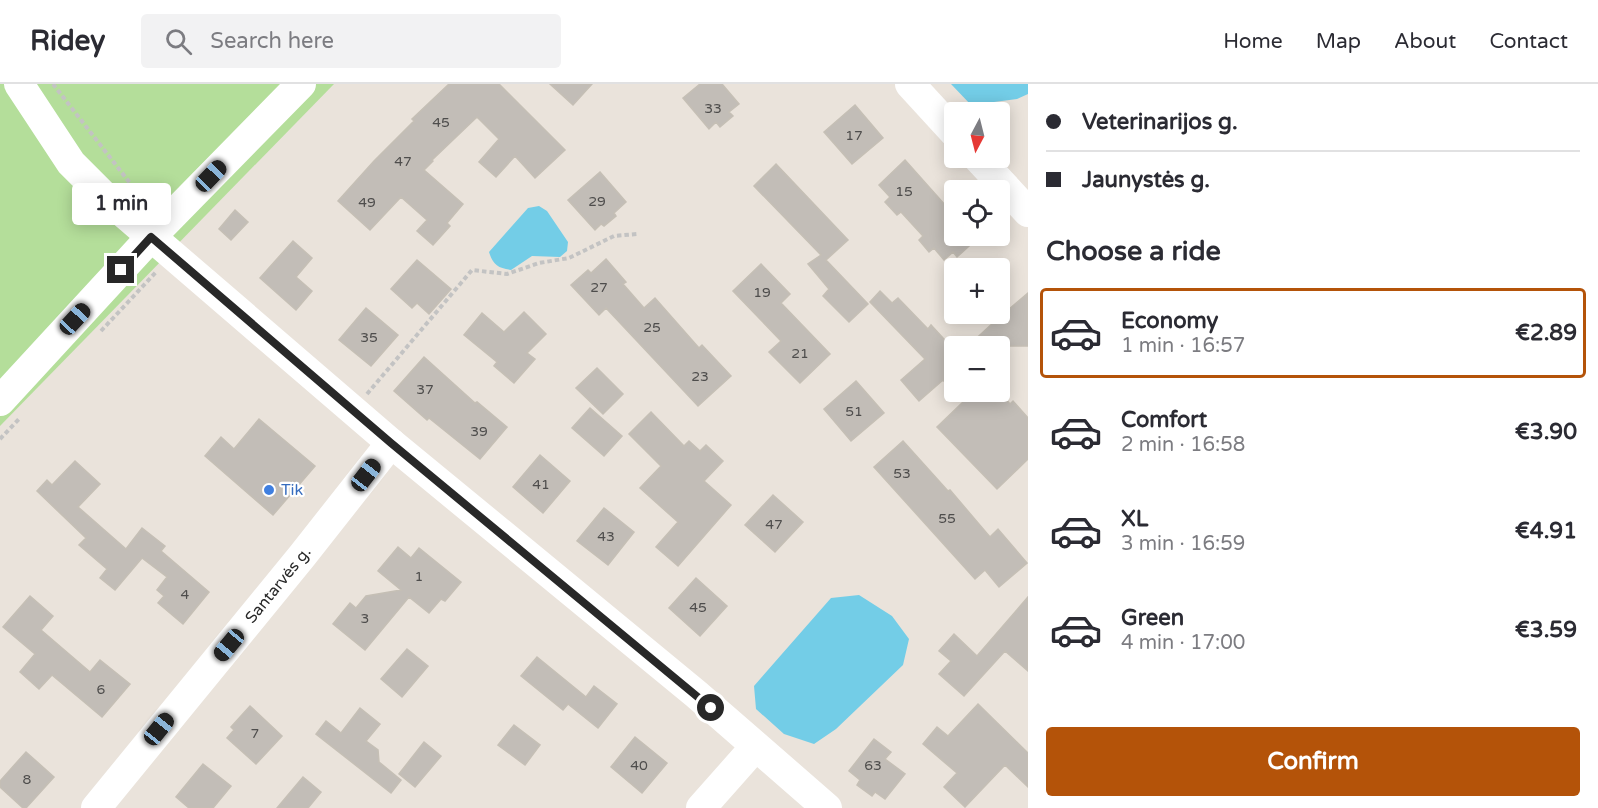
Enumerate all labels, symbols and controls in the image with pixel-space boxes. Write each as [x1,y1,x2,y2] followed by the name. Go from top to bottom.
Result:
[141,14,561,68] search box
[30,24,105,58] text: Ridey
[162,25,195,58] icon: search
[210,28,334,54] text: Search here
[1223,29,1283,54] text: Home
[1316,29,1361,54] text: Map
[1394,29,1456,54] text: About
[1489,29,1568,54] text: Contact
[704,100,722,117] house number: 33
[944,102,1010,168] north arrow
[944,102,1010,402] map controls
[1082,109,1238,135] text: Veterinarijos g.
[432,114,450,131] house number: 45
[845,127,863,144] house number: 17
[394,153,412,170] house number: 47
[192,157,230,195] car
[1082,167,1210,193] text: Jaunystės g.
[944,180,1010,246] button: locate
[72,183,170,225] callout: 1 min
[895,183,913,200] house number: 15
[95,192,148,216] text: 1 min
[588,193,606,210] house number: 29
[358,194,376,211] house number: 49
[1046,235,1221,268] text: Choose a ride
[107,256,134,283] route end
[944,258,1010,324] button: +
[590,279,608,296] house number: 27
[753,284,771,301] house number: 19
[56,300,94,338] car
[1049,306,1103,360] icon: car
[1121,308,1218,334] text: Economy
[643,319,661,336] house number: 25
[1515,320,1577,346] text: €2.89
[360,329,378,346] house number: 35
[1121,334,1245,358] text: 1 min · 16:57
[944,336,1010,402] button: −
[791,345,809,362] house number: 21
[691,368,709,385] house number: 23
[416,381,434,398] house number: 37
[845,403,863,420] house number: 51
[1049,405,1103,459] icon: car
[1121,407,1207,433] text: Comfort
[1515,419,1577,445] text: €3.90
[470,423,488,440] house number: 39
[1121,433,1245,457] text: 2 min · 16:58
[348,455,384,495] car
[893,465,911,482] house number: 53
[532,476,550,493] house number: 41
[281,480,304,500] place label: Tik
[262,483,276,497] marker: Tik
[1049,504,1103,558] icon: car
[1121,506,1148,532] text: XL
[938,510,956,527] house number: 55
[765,516,783,533] house number: 47
[1515,518,1577,544] text: €4.91
[597,528,615,545] house number: 43
[1121,532,1245,556] text: 3 min · 16:59
[241,543,316,627] street label: Santarvės g.
[415,568,423,585] house number: 1
[181,586,190,603] house number: 4
[689,599,707,616] house number: 45
[1049,603,1103,657] icon: car
[1121,605,1184,631] text: Green
[361,610,369,627] house number: 3
[1515,617,1577,643] text: €3.59
[211,625,247,665] car
[1121,631,1245,655] text: 4 min · 17:00
[97,681,106,698] house number: 6
[697,694,724,721] route start
[141,709,177,749] car
[251,725,259,742] house number: 7
[1046,727,1580,796] button: Confirm
[630,757,648,774] house number: 40
[864,757,882,774] house number: 63
[23,771,32,788] house number: 8

